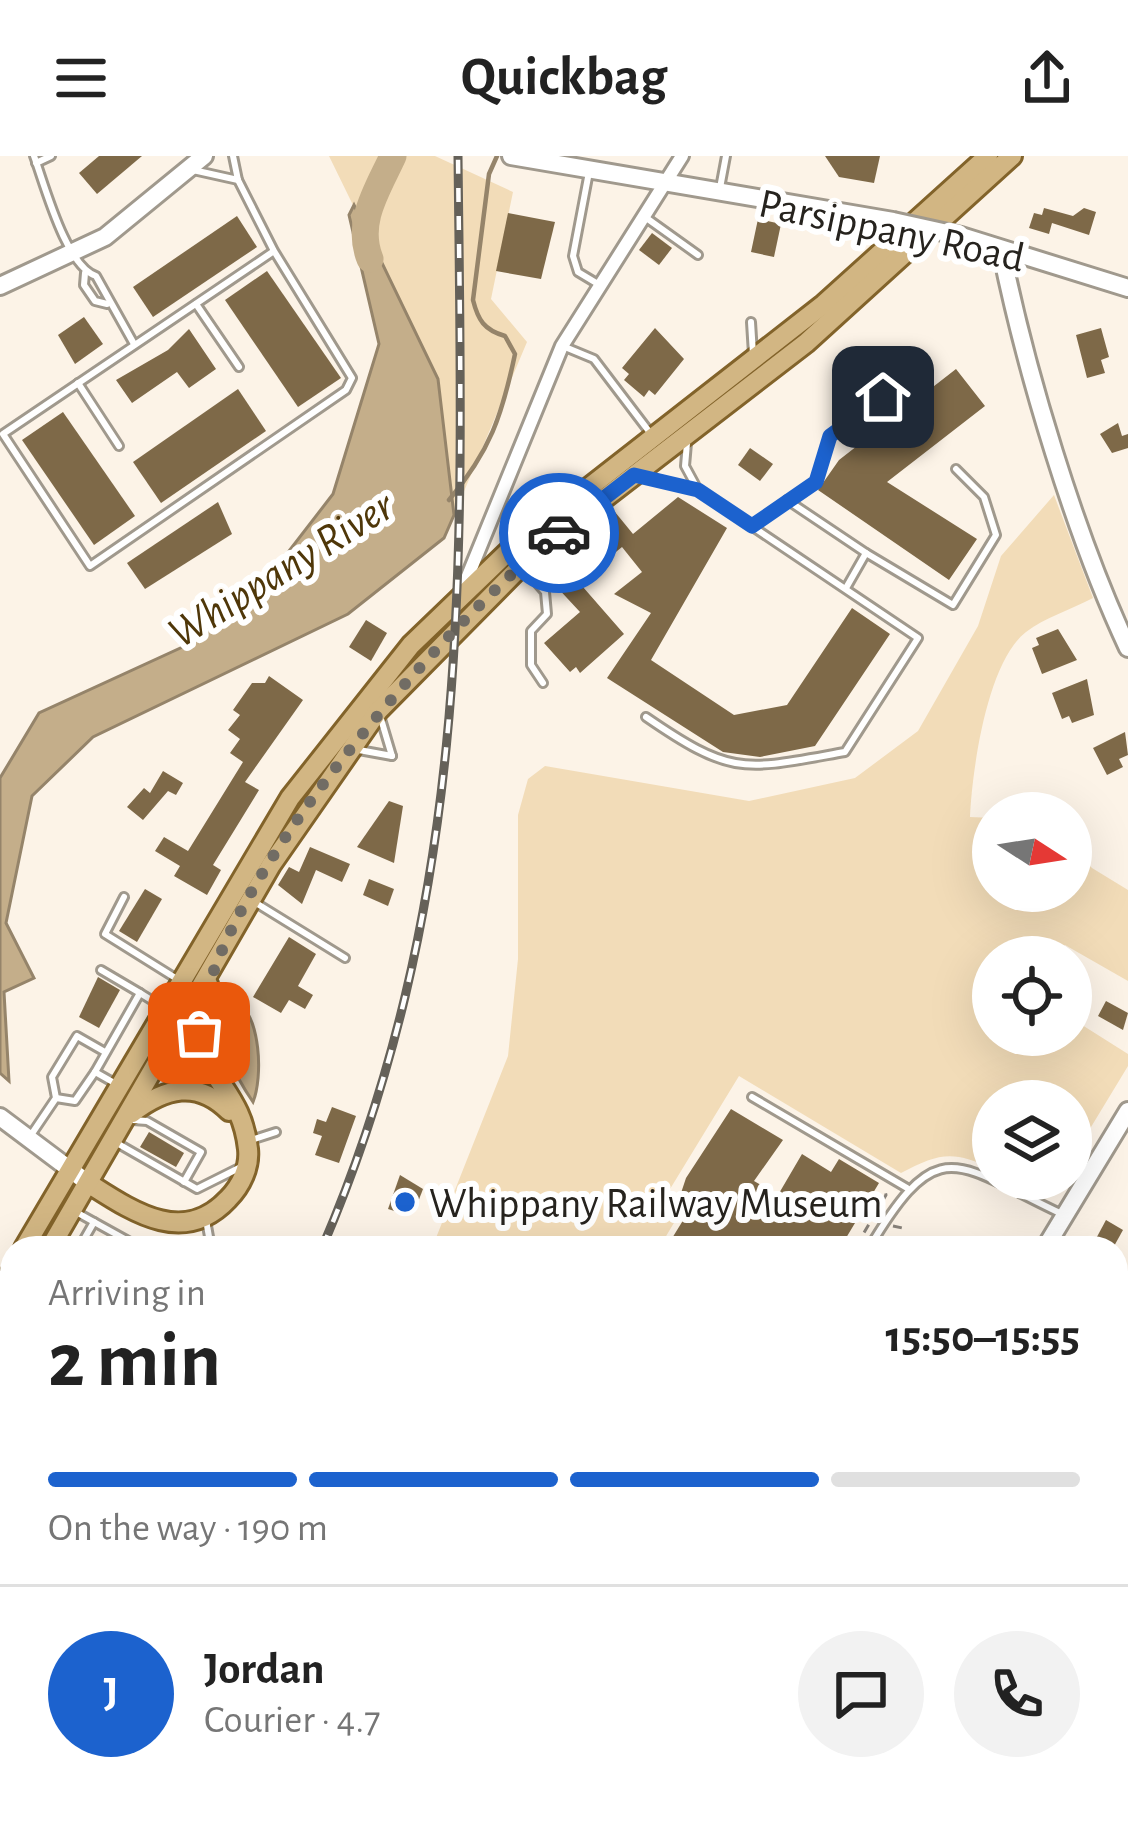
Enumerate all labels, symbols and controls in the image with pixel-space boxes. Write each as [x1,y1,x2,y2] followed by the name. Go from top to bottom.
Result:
[48,45,114,111] icon: menu
[1014,45,1080,111] icon: share
[461,51,667,105] text: Quickbag
[755,182,1028,280] street label: Parsippany Road
[832,346,934,448] pin
[850,364,916,430] icon: home
[499,473,619,593] courier
[161,483,403,657] water label: Whippany River
[526,500,592,566] icon: car
[972,792,1092,912] north arrow
[972,792,1092,1200] map controls
[972,936,1092,1056] button: locate
[148,982,250,1084] pin
[166,1000,232,1066] icon: bag
[972,1080,1092,1200] button: layers
[429,1183,883,1225] place label: Whippany Railway Museum
[392,1189,418,1215] marker: Whippany Railway Museum
[48,1274,206,1313] text: Arriving in
[886,1315,1080,1360] text: 15:50–15:55
[48,1323,221,1401] text: 2 min
[48,1509,328,1548] text: On the way · 190 m
[798,1631,924,1757] button: chat
[954,1631,1080,1757] button: phone
[204,1647,325,1692] text: Jordan
[103,1671,119,1716] text: J
[204,1701,381,1740] text: Courier · 4.7

